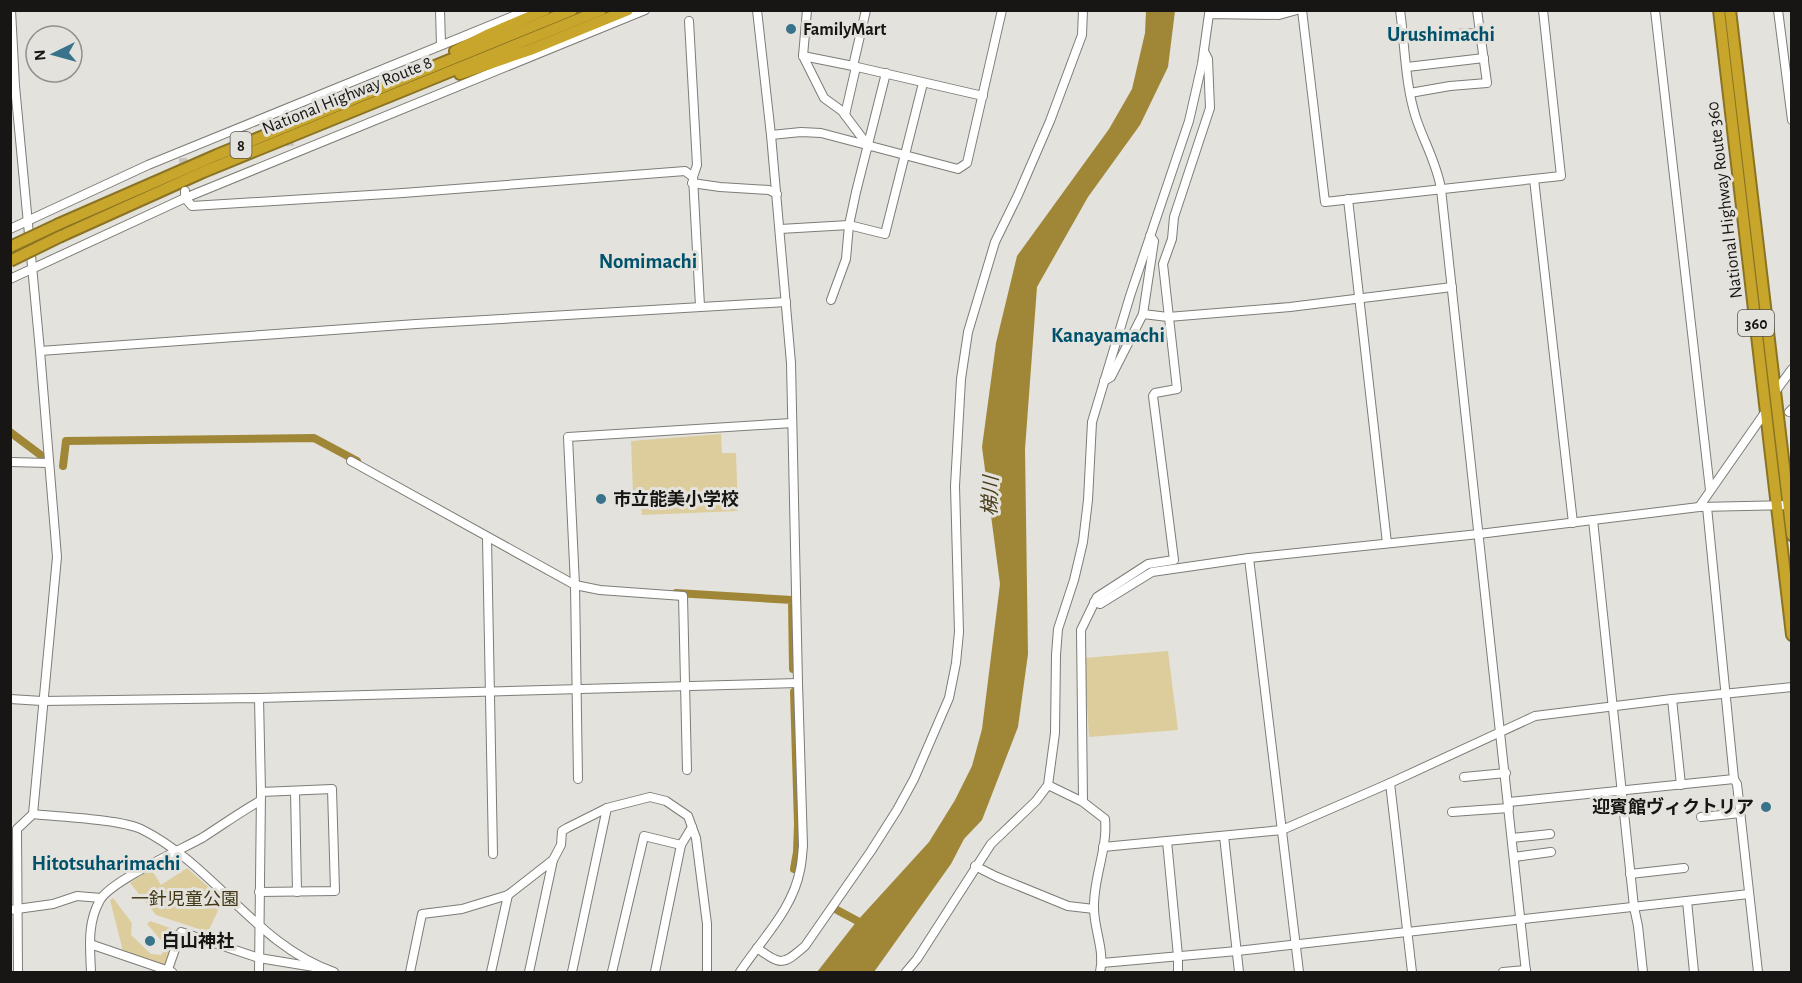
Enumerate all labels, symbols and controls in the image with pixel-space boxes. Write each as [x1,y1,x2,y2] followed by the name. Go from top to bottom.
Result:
[803,21,886,39] place label: FamilyMart
[784,22,798,36] marker: FamilyMart
[24,24,84,84] north arrow
[1387,24,1495,45] district label: Urushimachi
[32,49,49,61] text: N
[260,54,435,138] street label: National Highway Route 8
[1704,100,1746,300] street label: National Highway Route 360
[230,132,252,158] road number: 8
[599,251,697,272] district label: Nomimachi
[1738,310,1774,336] road number: 360
[1051,325,1165,346] district label: Kanayamachi
[979,474,1002,516] water label: 梯川
[613,489,739,509] place label: 市立能美小学校
[594,492,608,506] marker: 市立能美小学校
[1592,796,1754,817] place label: 迎賓館ヴィクトリア
[1759,800,1773,814] marker: 迎賓館ヴィクトリア
[31,853,181,874] district label: Hitotsuharimachi
[131,890,239,909] park label: 一針児童公園
[162,931,234,951] place label: 白山神社
[143,934,157,948] marker: 白山神社

